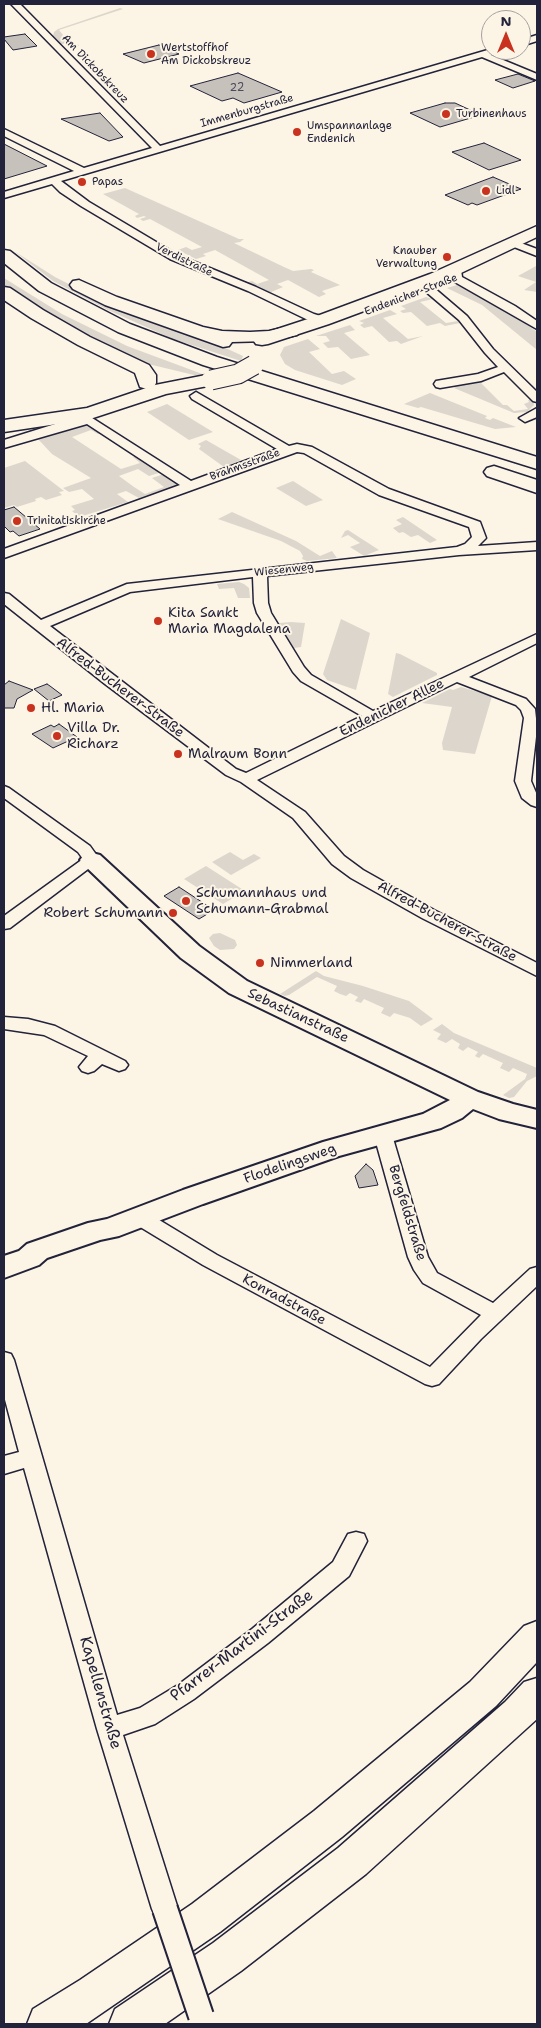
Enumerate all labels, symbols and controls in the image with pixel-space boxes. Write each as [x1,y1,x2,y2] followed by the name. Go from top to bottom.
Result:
[481,10,531,60] north arrow
[500,12,512,30] text: N
[59,32,131,106] street label: Am Dickobskreuz
[161,41,251,67] place label: Wertstoffhof Am Dickobskreuz
[145,48,157,60] marker: Wertstoffhof Am Dickobskreuz
[230,81,244,95] house number: 22
[199,91,295,131] street label: Immenburgstraße
[456,107,527,121] place label: Turbinenhaus
[440,108,452,120] marker: Turbinenhaus
[307,119,392,145] place label: Umspannanlage Endenich
[291,126,303,138] marker: Umspannanlage Endenich
[92,175,123,189] place label: Papas
[76,176,88,188] marker: Papas
[496,184,515,198] place label: Lidl
[480,185,492,197] marker: Lidl
[153,241,215,279] street label: Verdistraße
[376,244,437,270] place label: Knauber Verwaltung
[441,251,453,263] marker: Knauber Verwaltung
[363,271,459,319] street label: Endenicher Straße
[208,446,282,484] street label: Brahmsstraße
[27,514,106,528] place label: Trinitatiskirche
[11,515,23,527] marker: Trinitatiskirche
[254,560,314,580] street label: Wiesenweg
[168,605,290,638] place label: Kita Sankt Maria Magdalena
[152,615,164,627] marker: Kita Sankt Maria Magdalena
[53,634,187,742] street label: Alfred-Bucherer-Straße
[337,675,447,741] street label: Endenicher Allee
[41,700,104,716] place label: Hl. Maria
[25,702,37,714] marker: Hl. Maria
[67,720,120,752] place label: Villa Dr. Richarz
[51,730,63,742] marker: Villa Dr. Richarz
[188,746,287,762] place label: Malraum Bonn
[172,748,184,760] marker: Malraum Bonn
[374,878,520,966] street label: Alfred-Bucherer-Straße
[196,885,328,918] place label: Schumannhaus und Schumann-Grabmal
[180,895,192,907] marker: Schumannhaus und Schumann-Grabmal
[44,905,163,921] place label: Robert Schumann
[167,907,179,919] marker: Robert Schumann
[270,955,353,971] place label: Nimmerland
[254,957,266,969] marker: Nimmerland
[245,985,351,1047] street label: Sebastianstraße
[242,1140,338,1188] street label: Flodelingsweg
[384,1163,430,1263] street label: Bergfeldstraße
[239,1271,329,1329] street label: Konradstraße
[167,1586,317,1706] street label: Pfarrer-Martini-Straße
[75,1634,125,1752] street label: Kapellenstraße

